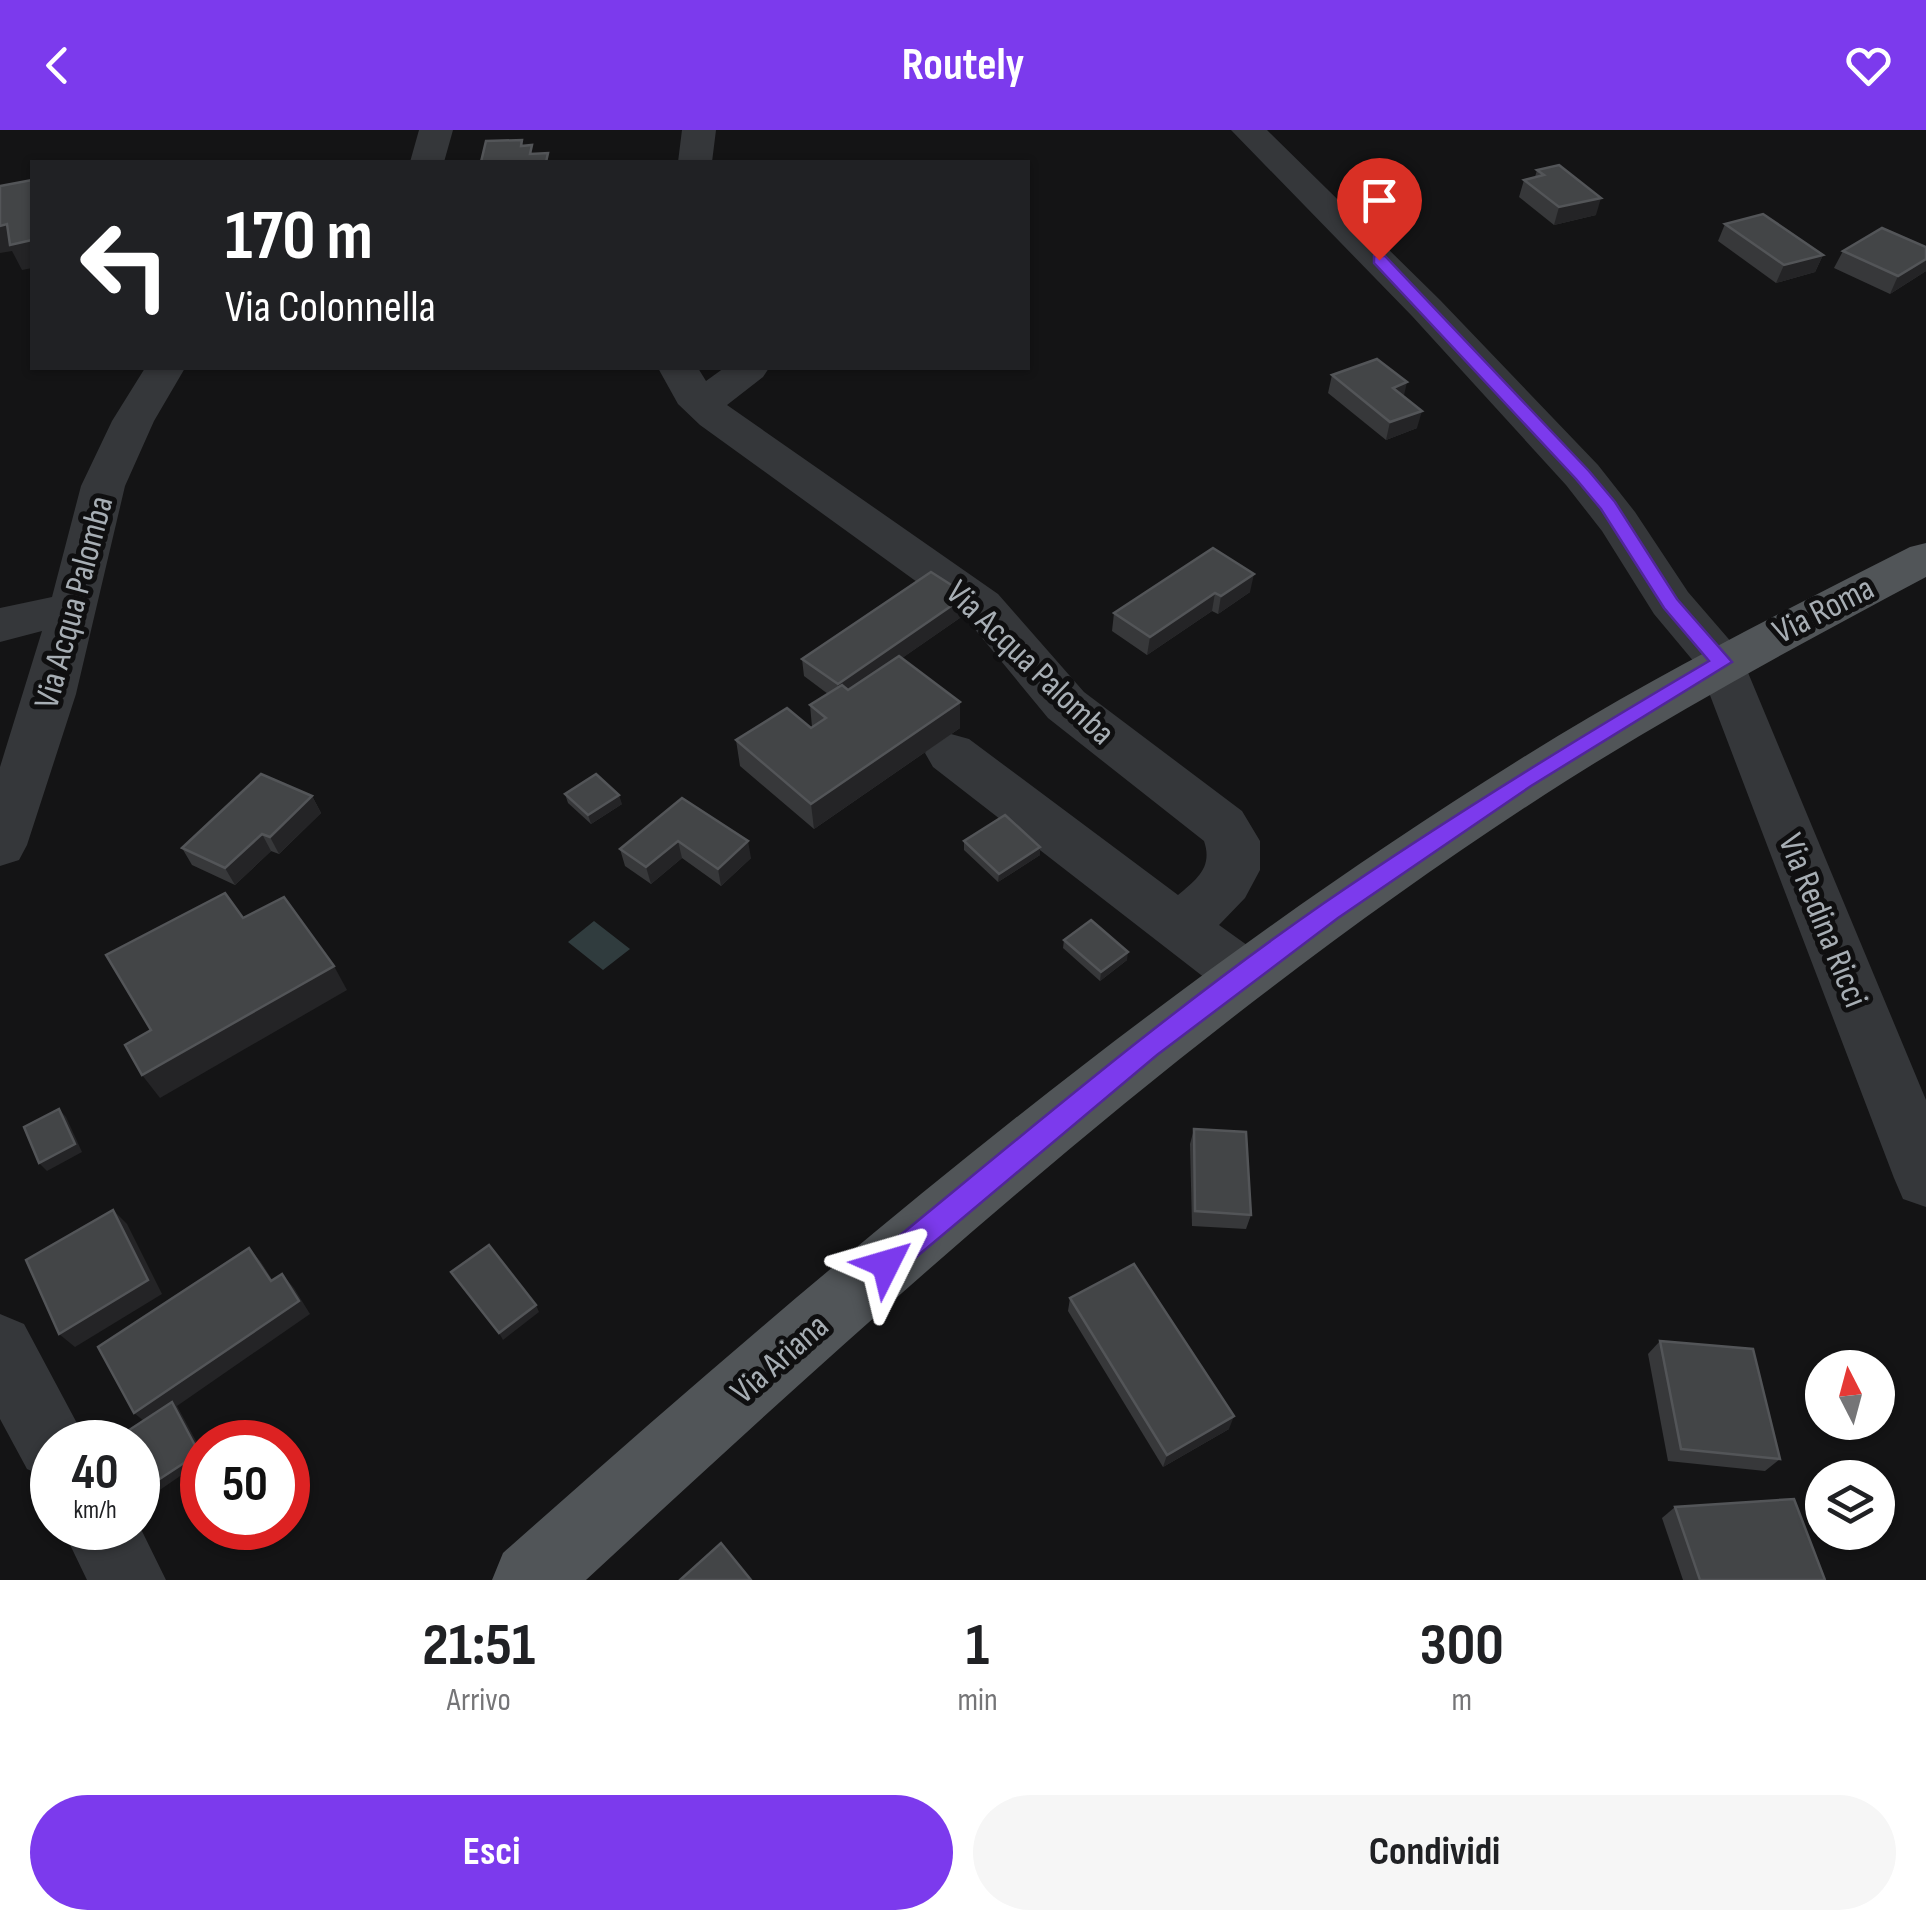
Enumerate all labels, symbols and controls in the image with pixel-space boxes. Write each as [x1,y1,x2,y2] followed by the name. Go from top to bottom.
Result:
[30,38,85,93] icon: back
[902,38,1024,93] text: Routely
[1841,38,1896,93] icon: heart
[1337,158,1422,261] pin
[1352,173,1407,228] icon: arrive
[225,195,373,279] text: 170 m
[60,200,190,330] icon: left
[225,280,436,335] text: Via Colonnella
[25,491,123,713] street label: Via Acqua Palomba
[1766,567,1881,654] street label: Via Roma
[937,572,1123,754] street label: Via Acqua Palomba
[1768,828,1877,1014] street label: Via Redina Ricci
[834,1212,938,1316] position arrow
[722,1305,838,1413] street label: Via Ariana
[1805,1350,1895,1440] north arrow
[1805,1350,1895,1550] map controls
[180,1420,310,1550] speed limit sign: 50
[71,1443,119,1503] text: 40
[1805,1460,1895,1550] button: layers
[73,1495,117,1526] text: km/h
[422,1610,535,1682] text: 21:51
[966,1610,989,1682] text: 1
[1420,1610,1504,1682] text: 300
[447,1681,511,1720] text: Arrivo
[957,1681,998,1720] text: min
[1452,1681,1472,1720] text: m
[30,1795,953,1910] button: Esci
[973,1795,1896,1910] button: Condividi

